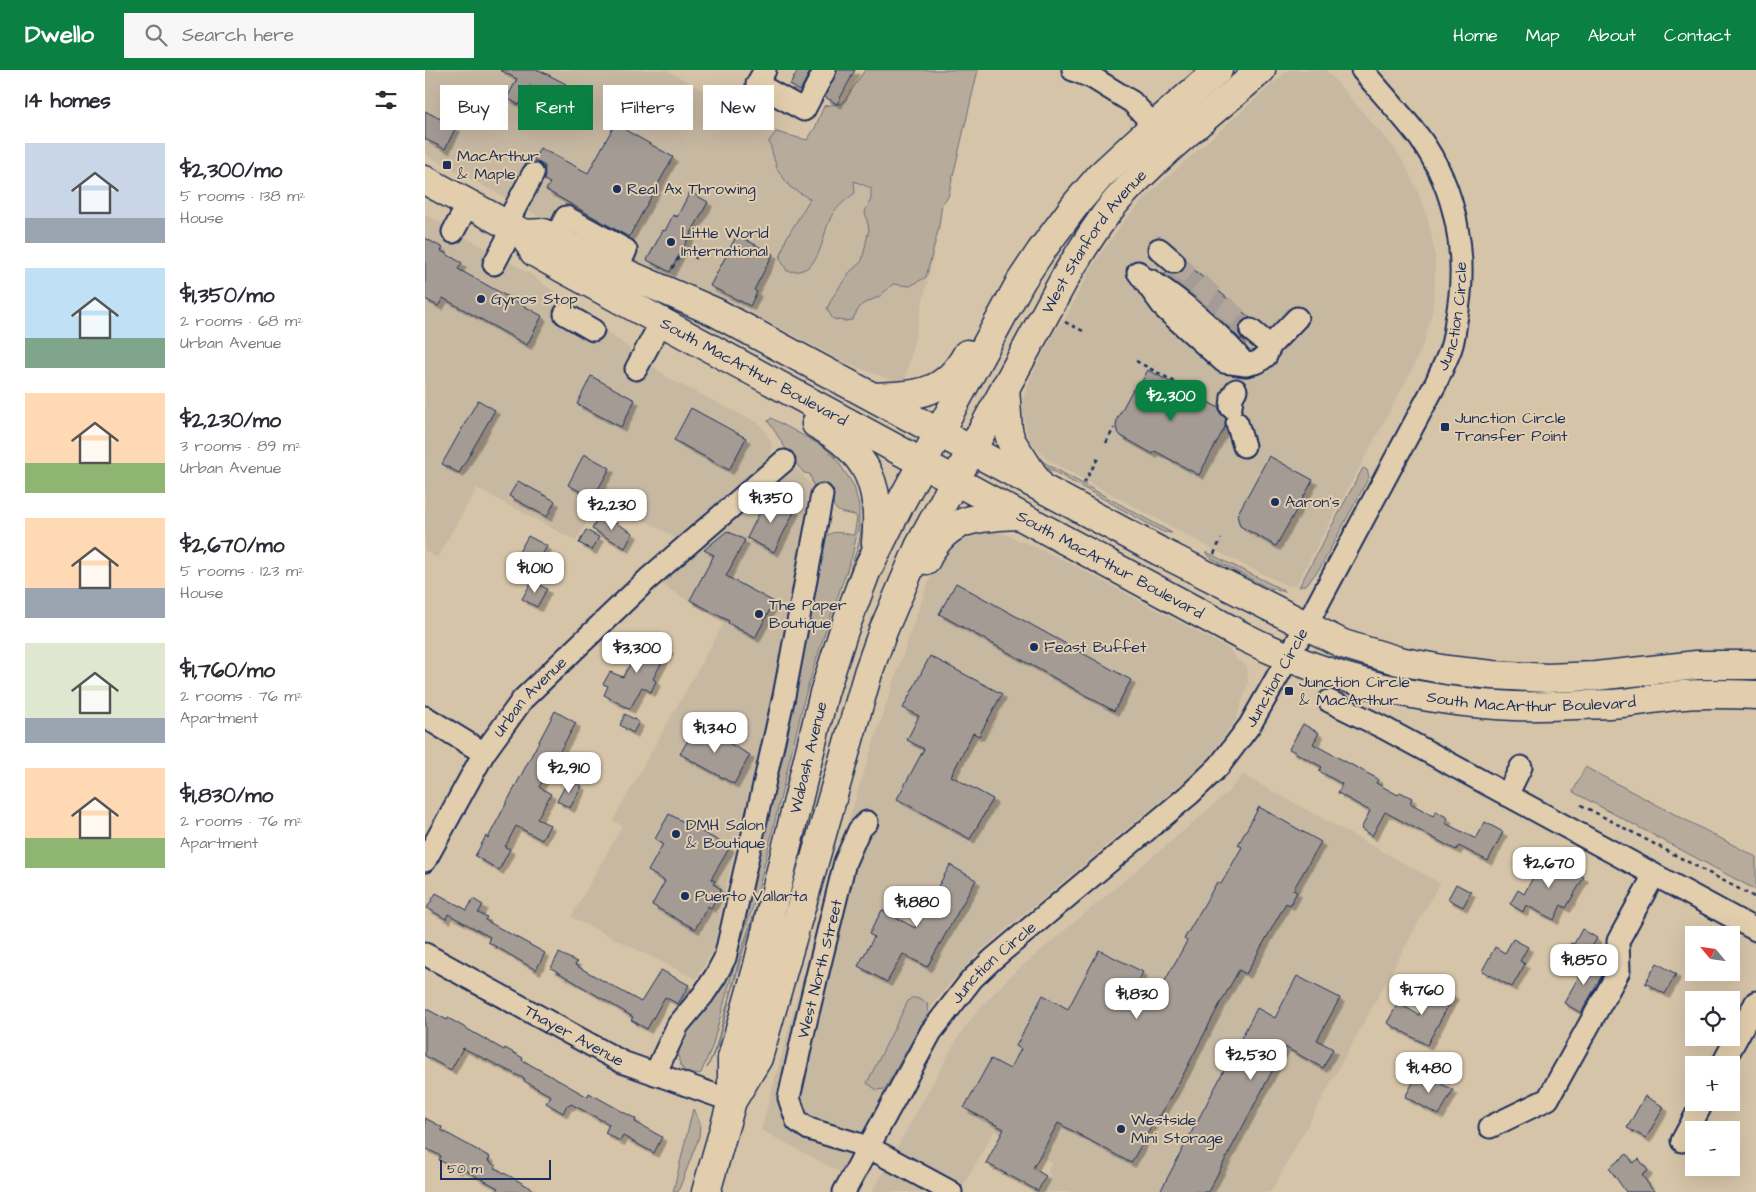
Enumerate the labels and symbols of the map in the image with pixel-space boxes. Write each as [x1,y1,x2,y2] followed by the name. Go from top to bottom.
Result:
[457,145,539,185] place label: MacArthur & Maple
[441,159,453,171] marker: MacArthur & Maple
[1037,164,1152,318] street label: West Stanford Avenue
[627,178,756,201] place label: Real Ax Throwing
[611,183,623,195] marker: Real Ax Throwing
[681,222,769,262] place label: Little World International
[665,236,677,248] marker: Little World International
[1432,261,1472,374] street label: Junction Circle
[491,288,578,311] place label: Gyros Stop
[475,293,487,305] marker: Gyros Stop
[656,312,851,431] street label: South MacArthur Boulevard
[1130,380,1212,422] pin: $2,300
[1455,407,1568,447] place label: Junction Circle Transfer Point
[1439,421,1451,433] marker: Junction Circle Transfer Point
[730,482,812,524] pin: $1,350
[571,488,653,531] pin: $2,230
[1285,491,1340,513] place label: Aaron's
[1269,496,1281,508] marker: Aaron's
[1013,505,1208,624] street label: South MacArthur Boulevard
[494,552,576,594] pin: $1,010
[769,594,847,634] place label: The Paper Boutique
[753,608,765,620] marker: The Paper Boutique
[1240,624,1314,732] street label: Junction Circle
[596,632,678,674] pin: $3,300
[1044,636,1147,658] place label: Feast Buffet
[1028,641,1040,653] marker: Feast Buffet
[488,651,572,741] street label: Urban Avenue
[1299,671,1410,711] place label: Junction Circle & MacArthur
[1283,685,1295,697] marker: Junction Circle & MacArthur
[1425,686,1637,717] street label: South MacArthur Boulevard
[784,699,833,816] street label: Wabash Avenue
[674,712,756,754] pin: $1,340
[528,752,610,794] pin: $2,910
[686,814,766,854] place label: DMH Salon & Boutique
[670,828,682,840] marker: DMH Salon & Boutique
[1508,846,1590,889] pin: $2,670
[695,885,807,907] place label: Puerto Vallarta
[876,886,958,928] pin: $1,880
[679,890,691,902] marker: Puerto Vallarta
[792,897,848,1041] street label: West North Street
[946,916,1041,1008] street label: Junction Circle
[1685,926,1740,981] north arrow
[1543,944,1625,986] pin: $1,850
[1381,974,1463,1016] pin: $1,760
[1096,978,1178,1020] pin: $1,830
[520,999,628,1072] street label: Thayer Avenue
[1210,1038,1292,1081] pin: $2,530
[1388,1052,1470,1094] pin: $1,480
[1131,1109,1223,1150] place label: Westside Mini Storage
[1115,1123,1127,1135] marker: Westside Mini Storage
[440,1157,551,1180] scale bar

